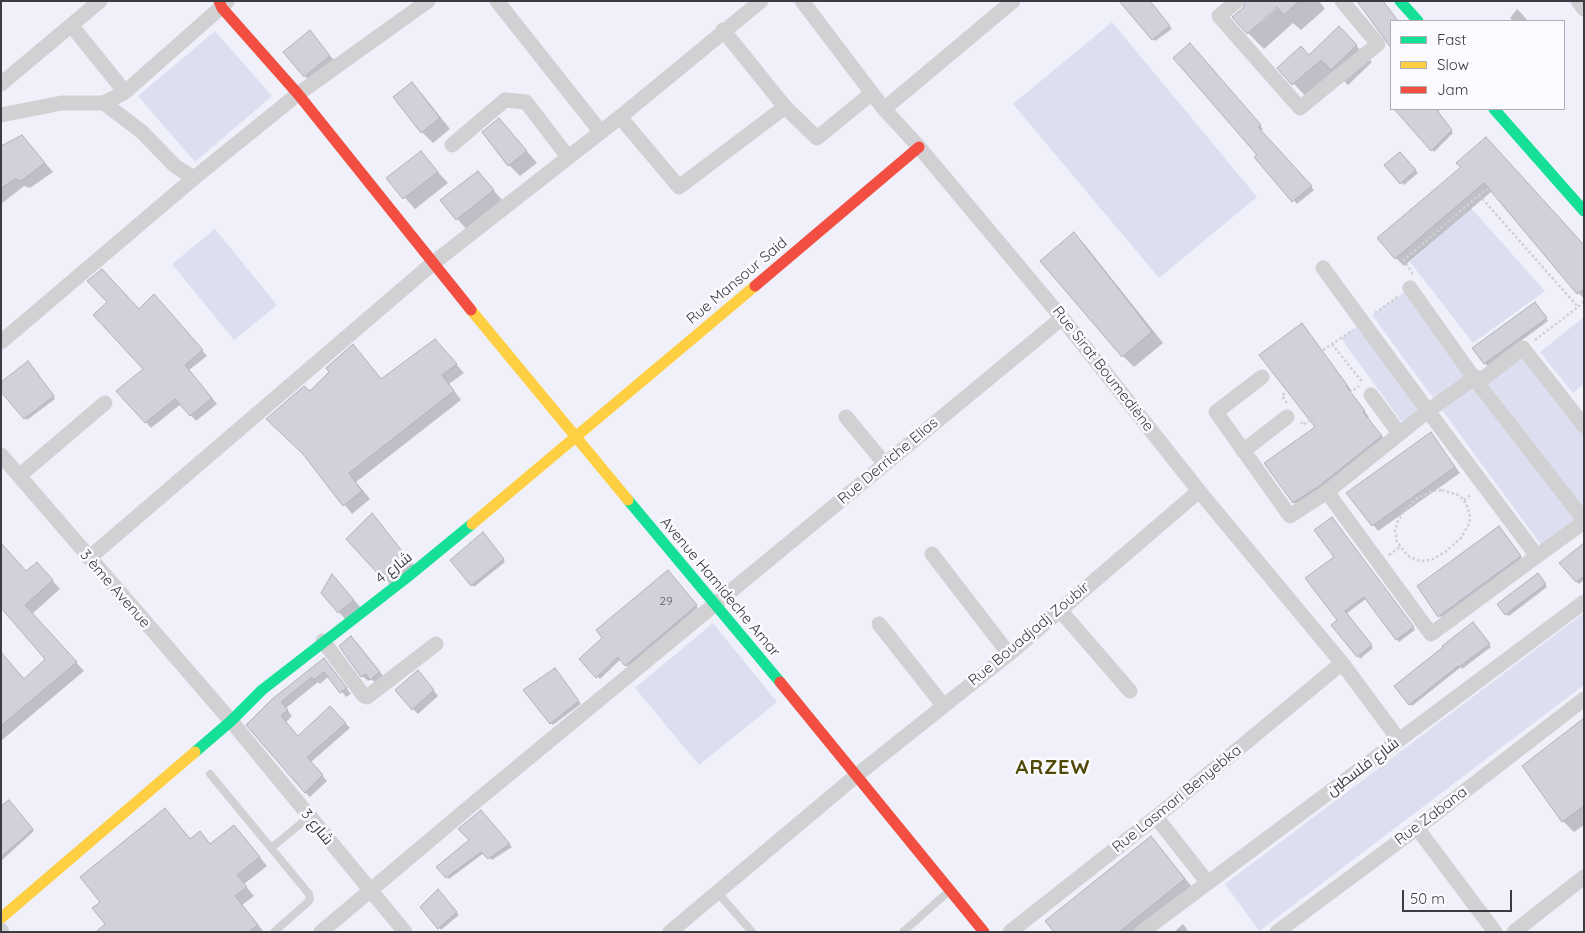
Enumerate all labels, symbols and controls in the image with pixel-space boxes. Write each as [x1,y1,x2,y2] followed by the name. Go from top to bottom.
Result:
[1390,20,1565,110] legend
[1437,30,1466,49] text: Fast
[1437,55,1469,74] text: Slow
[1437,80,1468,99] text: Jam
[683,234,791,328] street label: Rue Mansour Said
[1049,303,1157,435] street label: Rue Sirat Boumediène
[834,414,942,508] street label: Rue Derriche Elias
[656,513,784,661] street label: Avenue Hamideche Amar
[76,546,154,632] street label: 3 ème Avenue
[372,548,416,588] street label: شارع 4
[965,578,1093,690] street label: Rue Bouadjadj Zoubir
[659,594,673,608] house number: 29
[1323,734,1403,800] street label: شارع فلسطين
[1109,741,1245,857] street label: Rue Lasmari Benyebka
[1015,756,1091,780] district label: ARZEW
[1391,783,1471,849] street label: Rue Zabana
[297,805,337,849] street label: شارع 3
[1405,880,1515,912] scale bar
[1410,889,1445,908] text: 50 m

